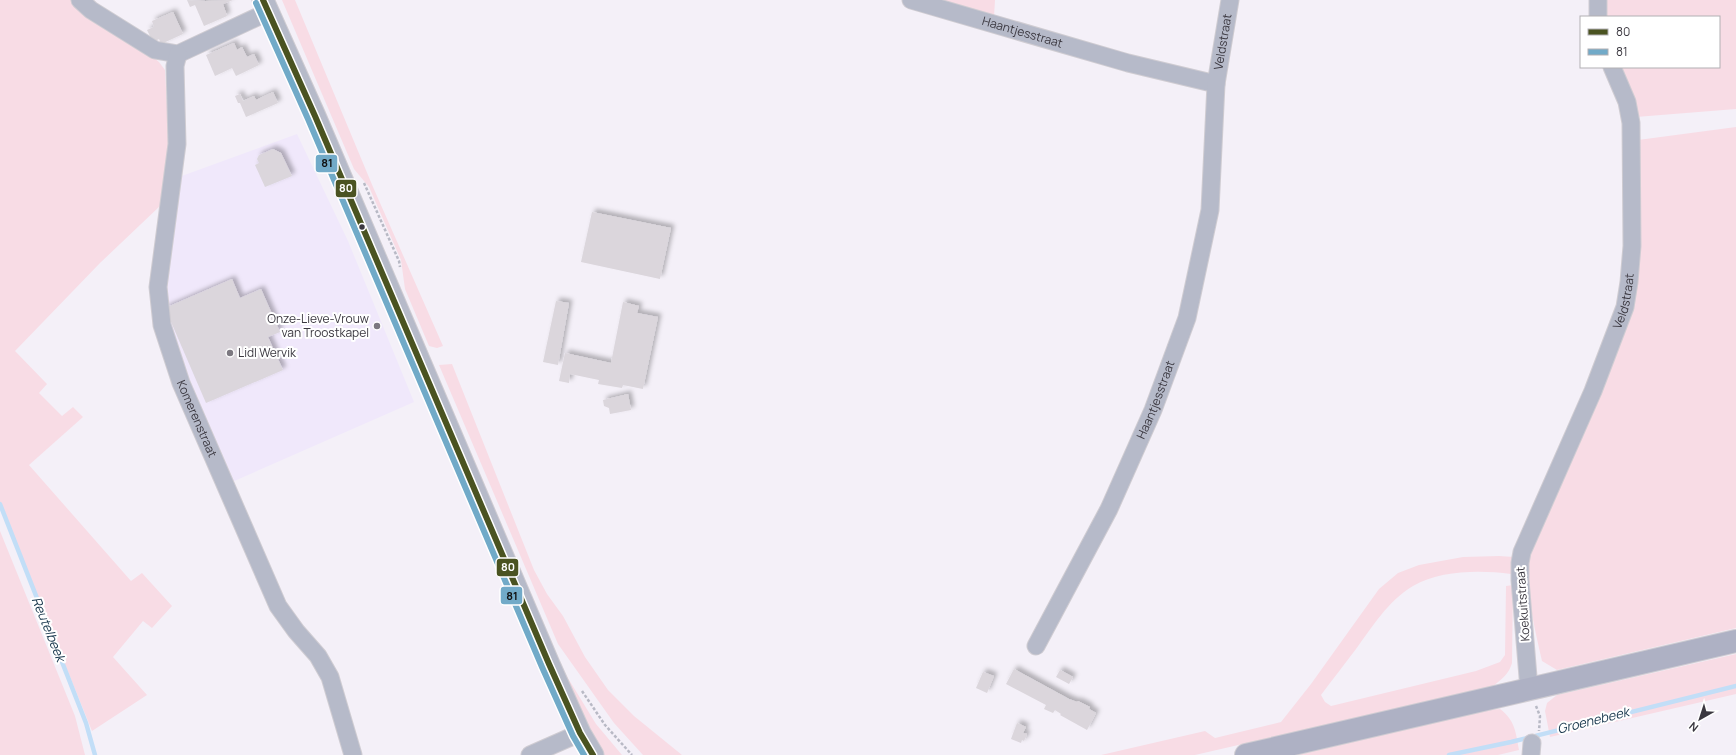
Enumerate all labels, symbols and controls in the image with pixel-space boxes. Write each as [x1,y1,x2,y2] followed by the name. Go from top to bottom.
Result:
[980,12,1065,52] street label: Haantjesstraat
[1209,12,1236,71] street label: Veldstraat
[1580,16,1720,68] legend
[1616,23,1630,40] text: 80
[1616,43,1628,60] text: 81
[315,154,338,173] line badge: 81
[321,155,333,170] text: 81
[335,179,357,198] line badge: 80
[339,180,353,195] text: 80
[357,222,367,232] unlabelled marker
[1608,272,1638,331] street label: Veldstraat
[267,310,369,341] place label: Onze-Lieve-Vrouw van Troostkapel
[372,321,382,331] marker: Onze-Lieve-Vrouw van Troostkapel
[238,344,297,361] place label: Lidl Wervik
[225,348,235,358] marker: Lidl Wervik
[1132,358,1179,442] street label: Haantjesstraat
[173,377,221,460] street label: Komerenstraat
[496,558,519,577] line badge: 80
[501,559,515,574] text: 80
[1511,566,1534,642] street label: Koekuitstraat
[500,586,523,605] line badge: 81
[506,588,518,603] text: 81
[28,594,71,666] water label: Reutelbeek
[1680,699,1720,739] north arrow
[1555,702,1633,738] water label: Groenebeek
[1686,719,1701,735] text: N

